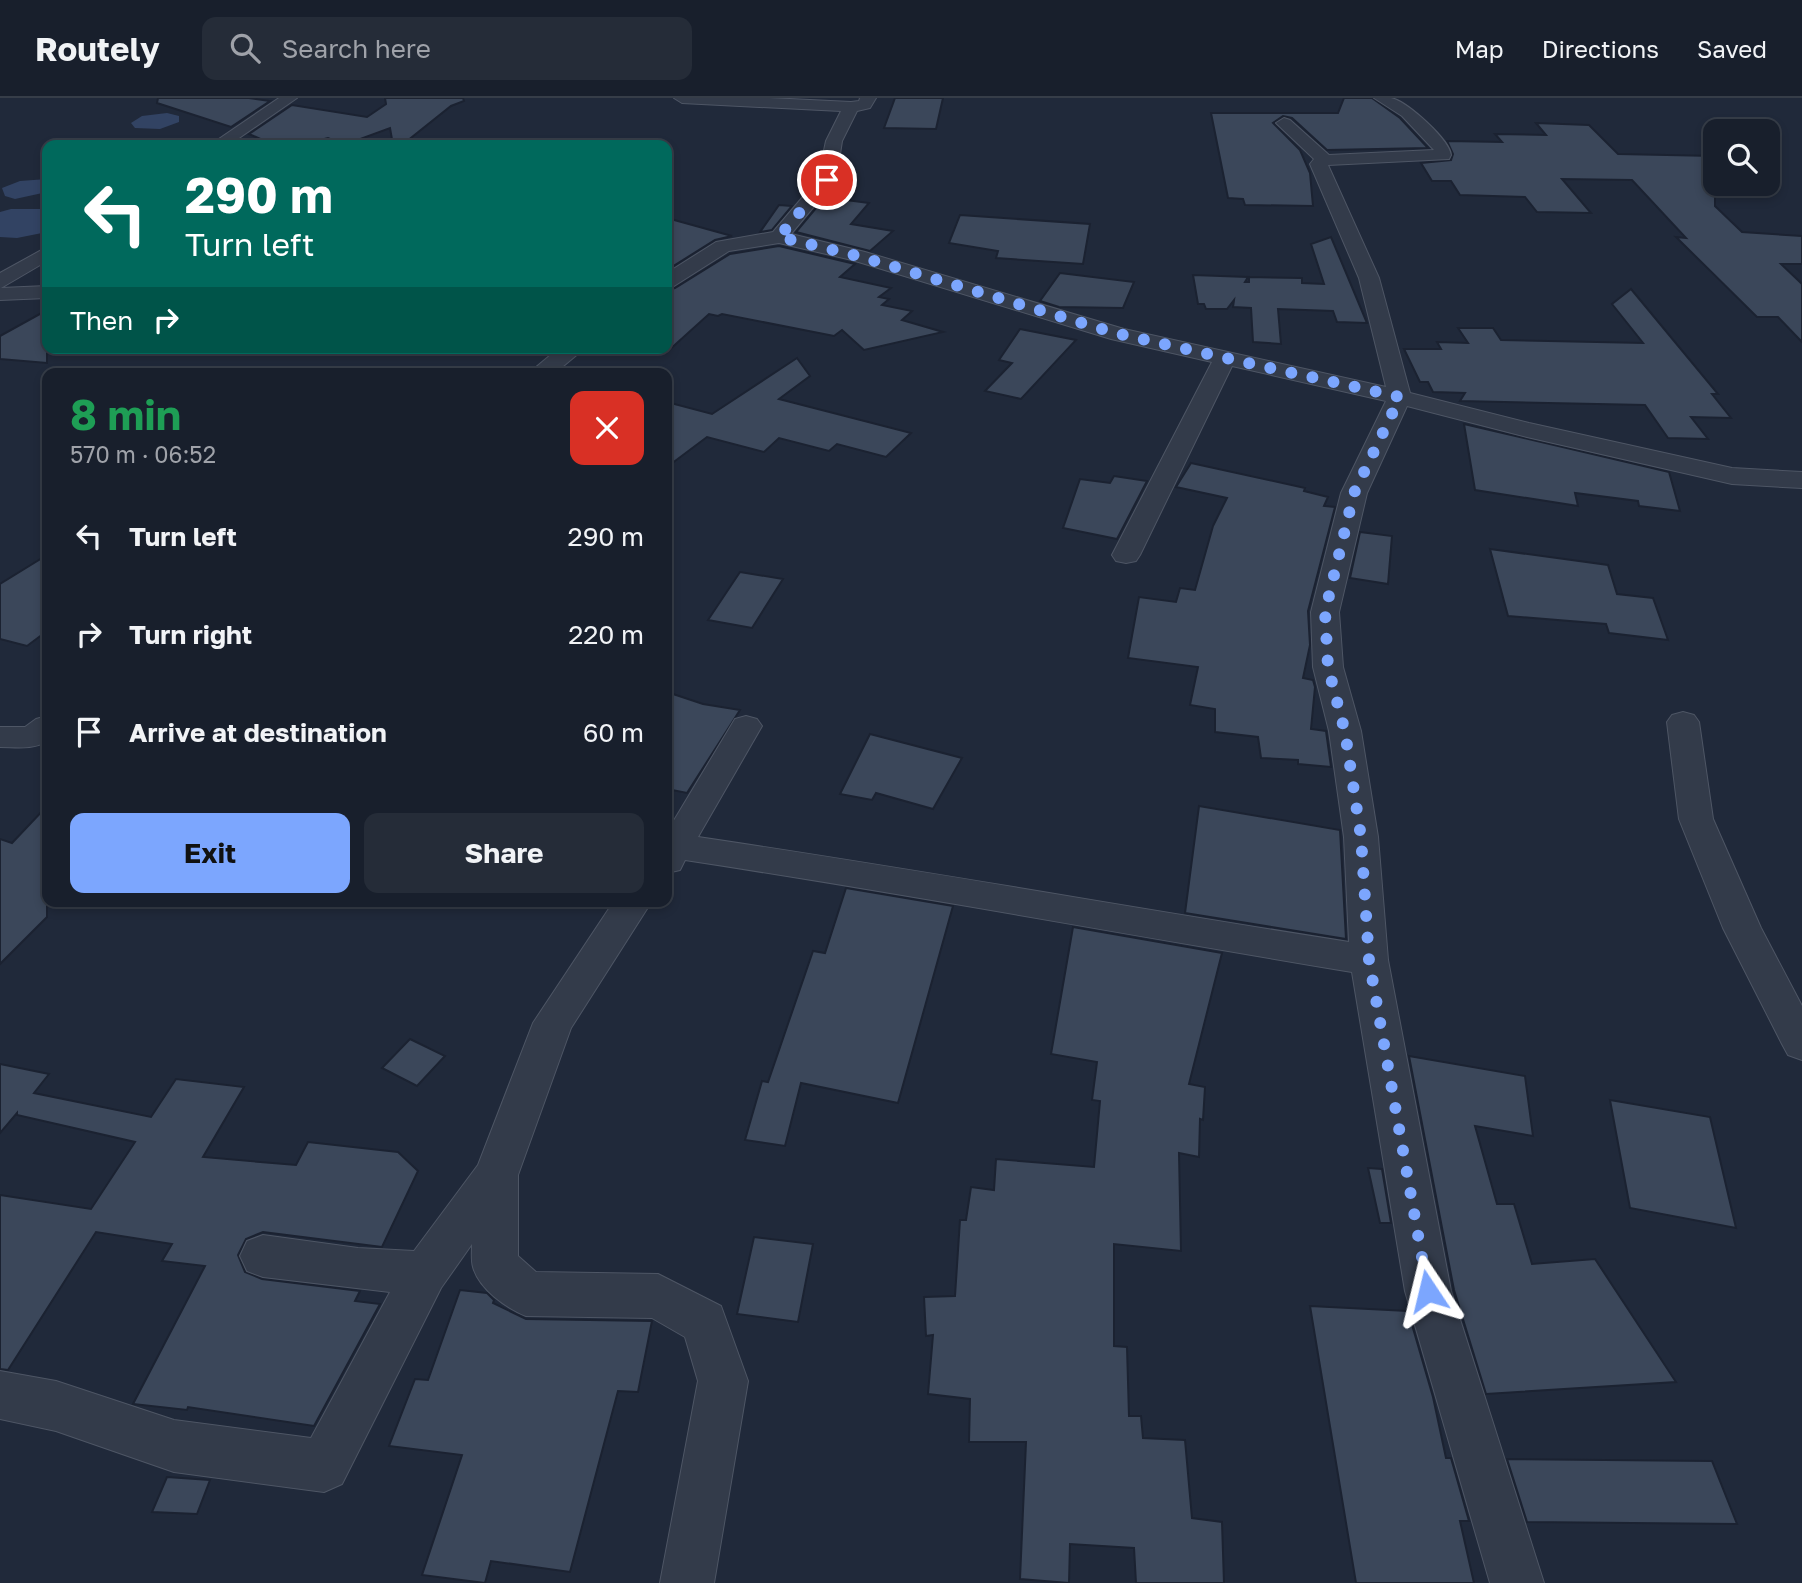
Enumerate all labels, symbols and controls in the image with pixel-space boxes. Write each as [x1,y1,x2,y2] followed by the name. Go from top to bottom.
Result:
[202,17,692,80] search box
[35,29,160,68] text: Routely
[226,29,264,67] icon: search
[282,33,431,64] text: Search here
[1455,34,1504,63] text: Map
[1542,34,1659,63] text: Directions
[1697,34,1767,63] text: Saved
[1703,119,1780,196] map controls
[1703,119,1780,196] button: search
[797,150,857,210] pin
[808,161,846,199] icon: arrive
[185,165,333,224] text: 290 m
[70,168,161,259] icon: left
[185,225,314,263] text: Turn left
[147,301,185,339] icon: right
[70,305,133,336] text: Then
[70,389,181,439] text: 8 min
[570,391,644,465] button: close
[70,440,216,468] text: 570 m · 06:52
[70,517,108,555] icon: left
[129,521,237,552] text: Turn left
[568,521,644,552] text: 290 m
[70,615,108,653] icon: right
[129,619,252,650] text: Turn right
[568,619,644,650] text: 220 m
[70,713,108,751] icon: arrive
[129,717,387,748] text: Arrive at destination
[583,717,644,748] text: 60 m
[70,813,350,893] button: Exit
[364,813,644,893] button: Share
[1391,1254,1465,1328] position arrow

